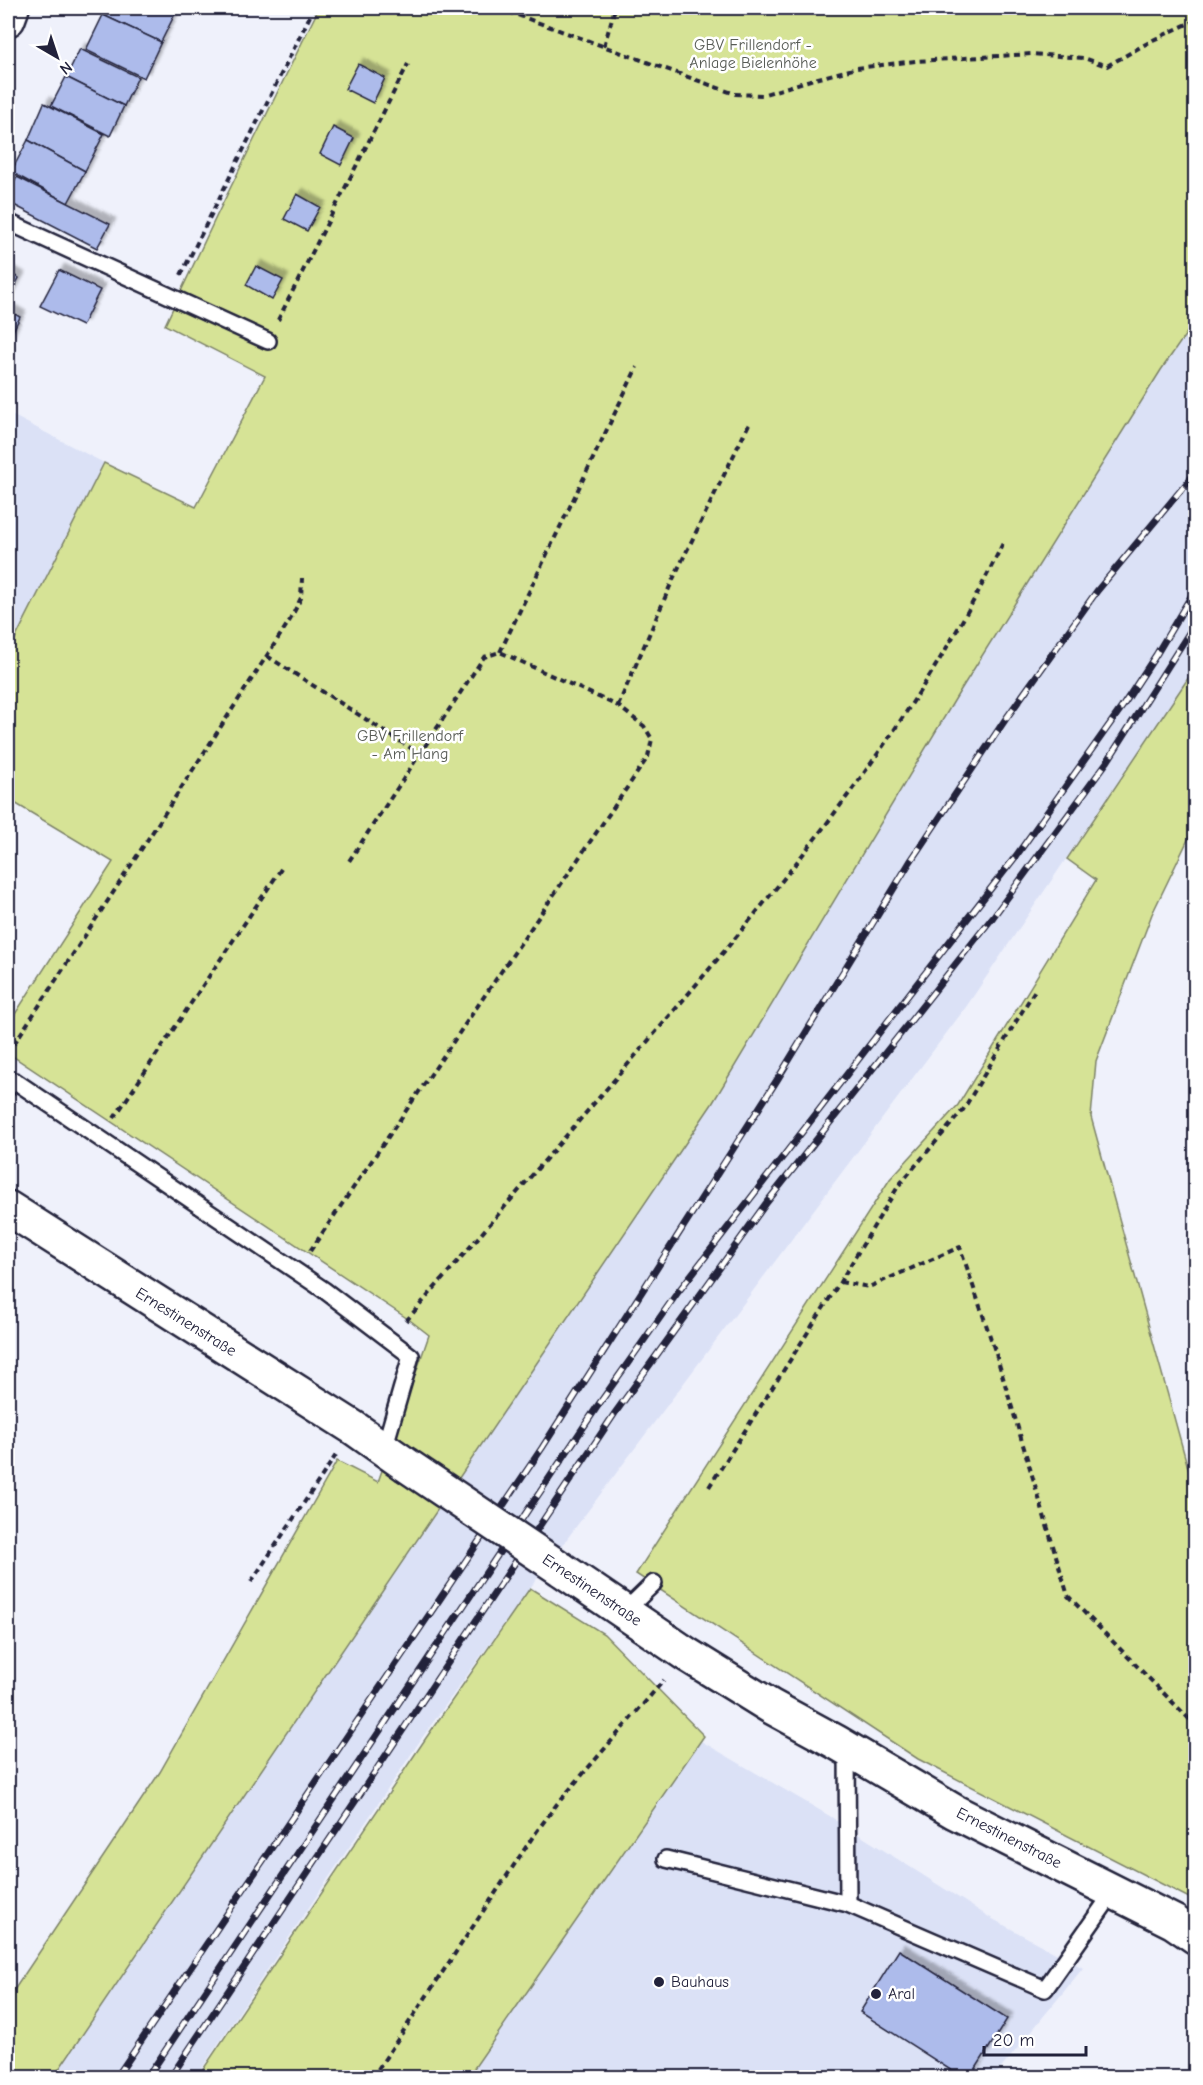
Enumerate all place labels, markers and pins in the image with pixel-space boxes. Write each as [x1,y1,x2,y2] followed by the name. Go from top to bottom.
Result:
[671,1973,729,1991] place label: Bauhaus
[652,1975,666,1989] marker: Bauhaus
[888,1985,915,2003] place label: Aral
[869,1987,883,2001] marker: Aral

